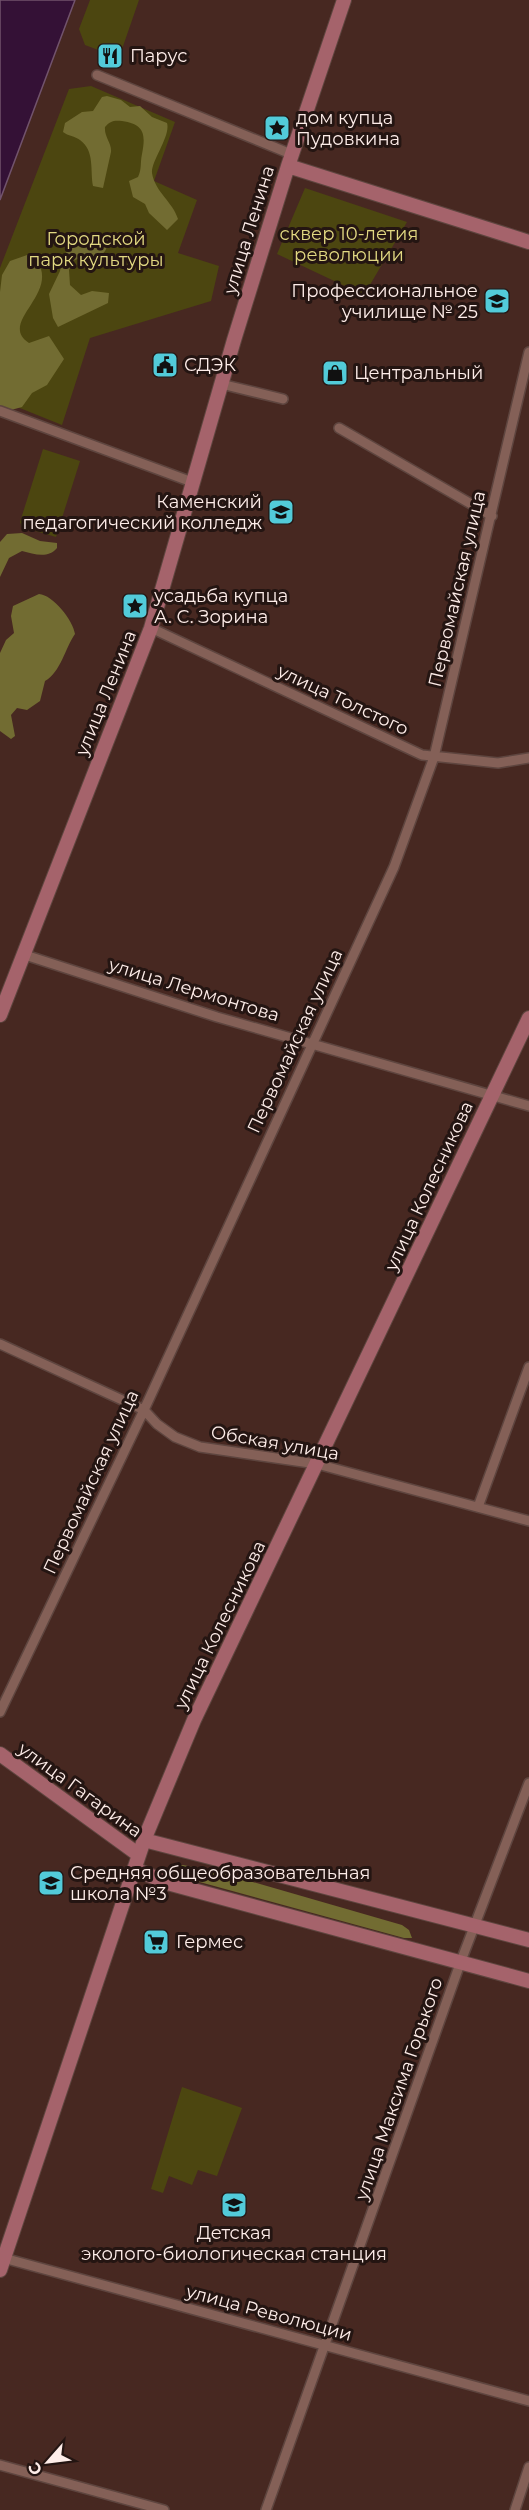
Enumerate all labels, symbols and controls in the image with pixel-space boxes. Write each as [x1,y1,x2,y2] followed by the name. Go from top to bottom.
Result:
[95,41,125,71] restaurant icon: Парус
[130,45,187,67] place label: Парус
[296,107,400,150] place label: дом купца Пудовкина
[262,113,292,143] place icon: дом купца Пудовкина
[219,163,279,298] street label: улица Ленина
[280,223,418,266] park label: сквер 10-летия революции
[28,228,164,271] park label: Городской парк культуры
[291,280,478,323] place label: Профессиональное училище № 25
[482,286,512,316] school or university icon: Профессиональное училище № 25
[150,350,180,380] public building icon: СДЭК
[184,354,237,376] place label: СДЭК
[320,358,350,388] shop icon: Центральный
[354,362,483,384] place label: Центральный
[424,489,490,689] street label: Первомайская улица
[22,491,262,534] place label: Каменский педагогический колледж
[266,497,296,527] school or university icon: Каменский педагогический колледж
[153,585,288,628] place label: усадьба купца А. С. Зорина
[120,591,150,621] place icon: усадьба купца А. С. Зорина
[70,627,141,760] street label: улица Ленина
[273,660,412,740] street label: улица Толстого
[243,945,347,1137] street label: Первомайская улица
[105,953,282,1026] street label: улица Лермонтова
[380,1098,478,1275] street label: улица Колесникова
[39,1386,143,1578] street label: Первомайская улица
[209,1421,341,1465] street label: Обская улица
[169,1537,270,1714] street label: улица Колесникова
[13,1737,146,1842] street label: улица Гагарина
[70,1862,370,1905] place label: Средняя общеобразовательная школа №3
[36,1868,66,1898] school or university icon: Средняя общеобразовательная школа №3
[141,1927,171,1957] supermarket icon: Гермес
[176,1931,243,1953] place label: Гермес
[350,1975,448,2204] street label: улица Максима Горького
[219,2190,249,2220] school or university icon: Детская эколого-биологическая станция
[81,2222,387,2265] place label: Детская эколого-биологическая станция
[183,2280,354,2346] street label: улица Революции
[18,2432,78,2492] north arrow
[24,2459,46,2478] text: С

